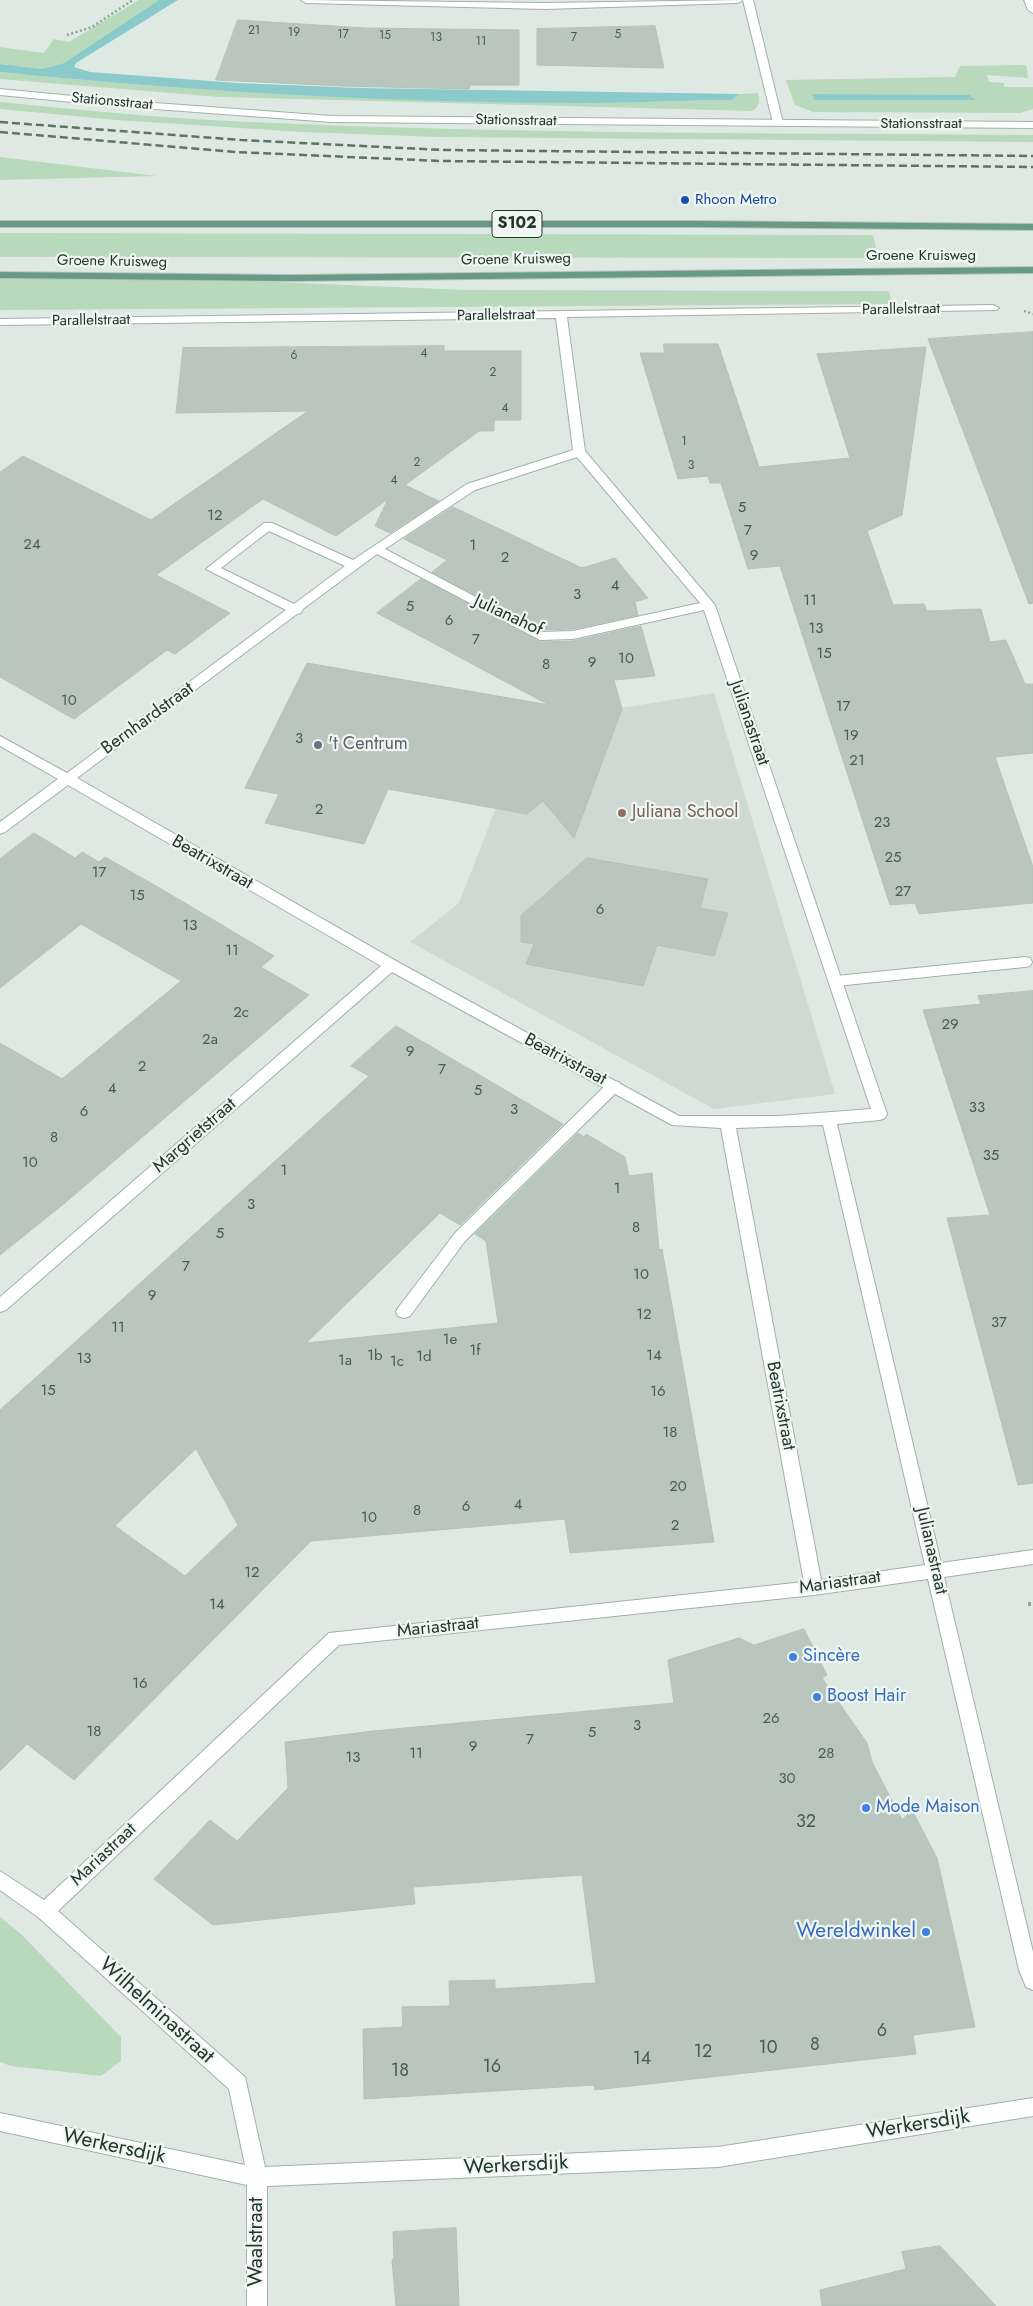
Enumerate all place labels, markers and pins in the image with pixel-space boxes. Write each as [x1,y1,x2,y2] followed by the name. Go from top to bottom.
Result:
[695,191,777,209] place label: Rhoon Metro
[679,194,691,206] marker: Rhoon Metro
[328,734,408,756] place label: 't Centrum
[312,739,324,751] marker: 't Centrum
[632,802,738,824] place label: Juliana School
[616,807,628,819] marker: Juliana School
[803,1646,860,1668] place label: Sincère
[787,1651,799,1663] marker: Sincère
[827,1686,906,1708] place label: Boost Hair
[811,1691,823,1703] marker: Boost Hair
[876,1797,980,1819] place label: Mode Maison
[860,1802,872,1814] marker: Mode Maison
[796,1919,916,1945] place label: Wereldwinkel
[920,1926,932,1938] marker: Wereldwinkel

